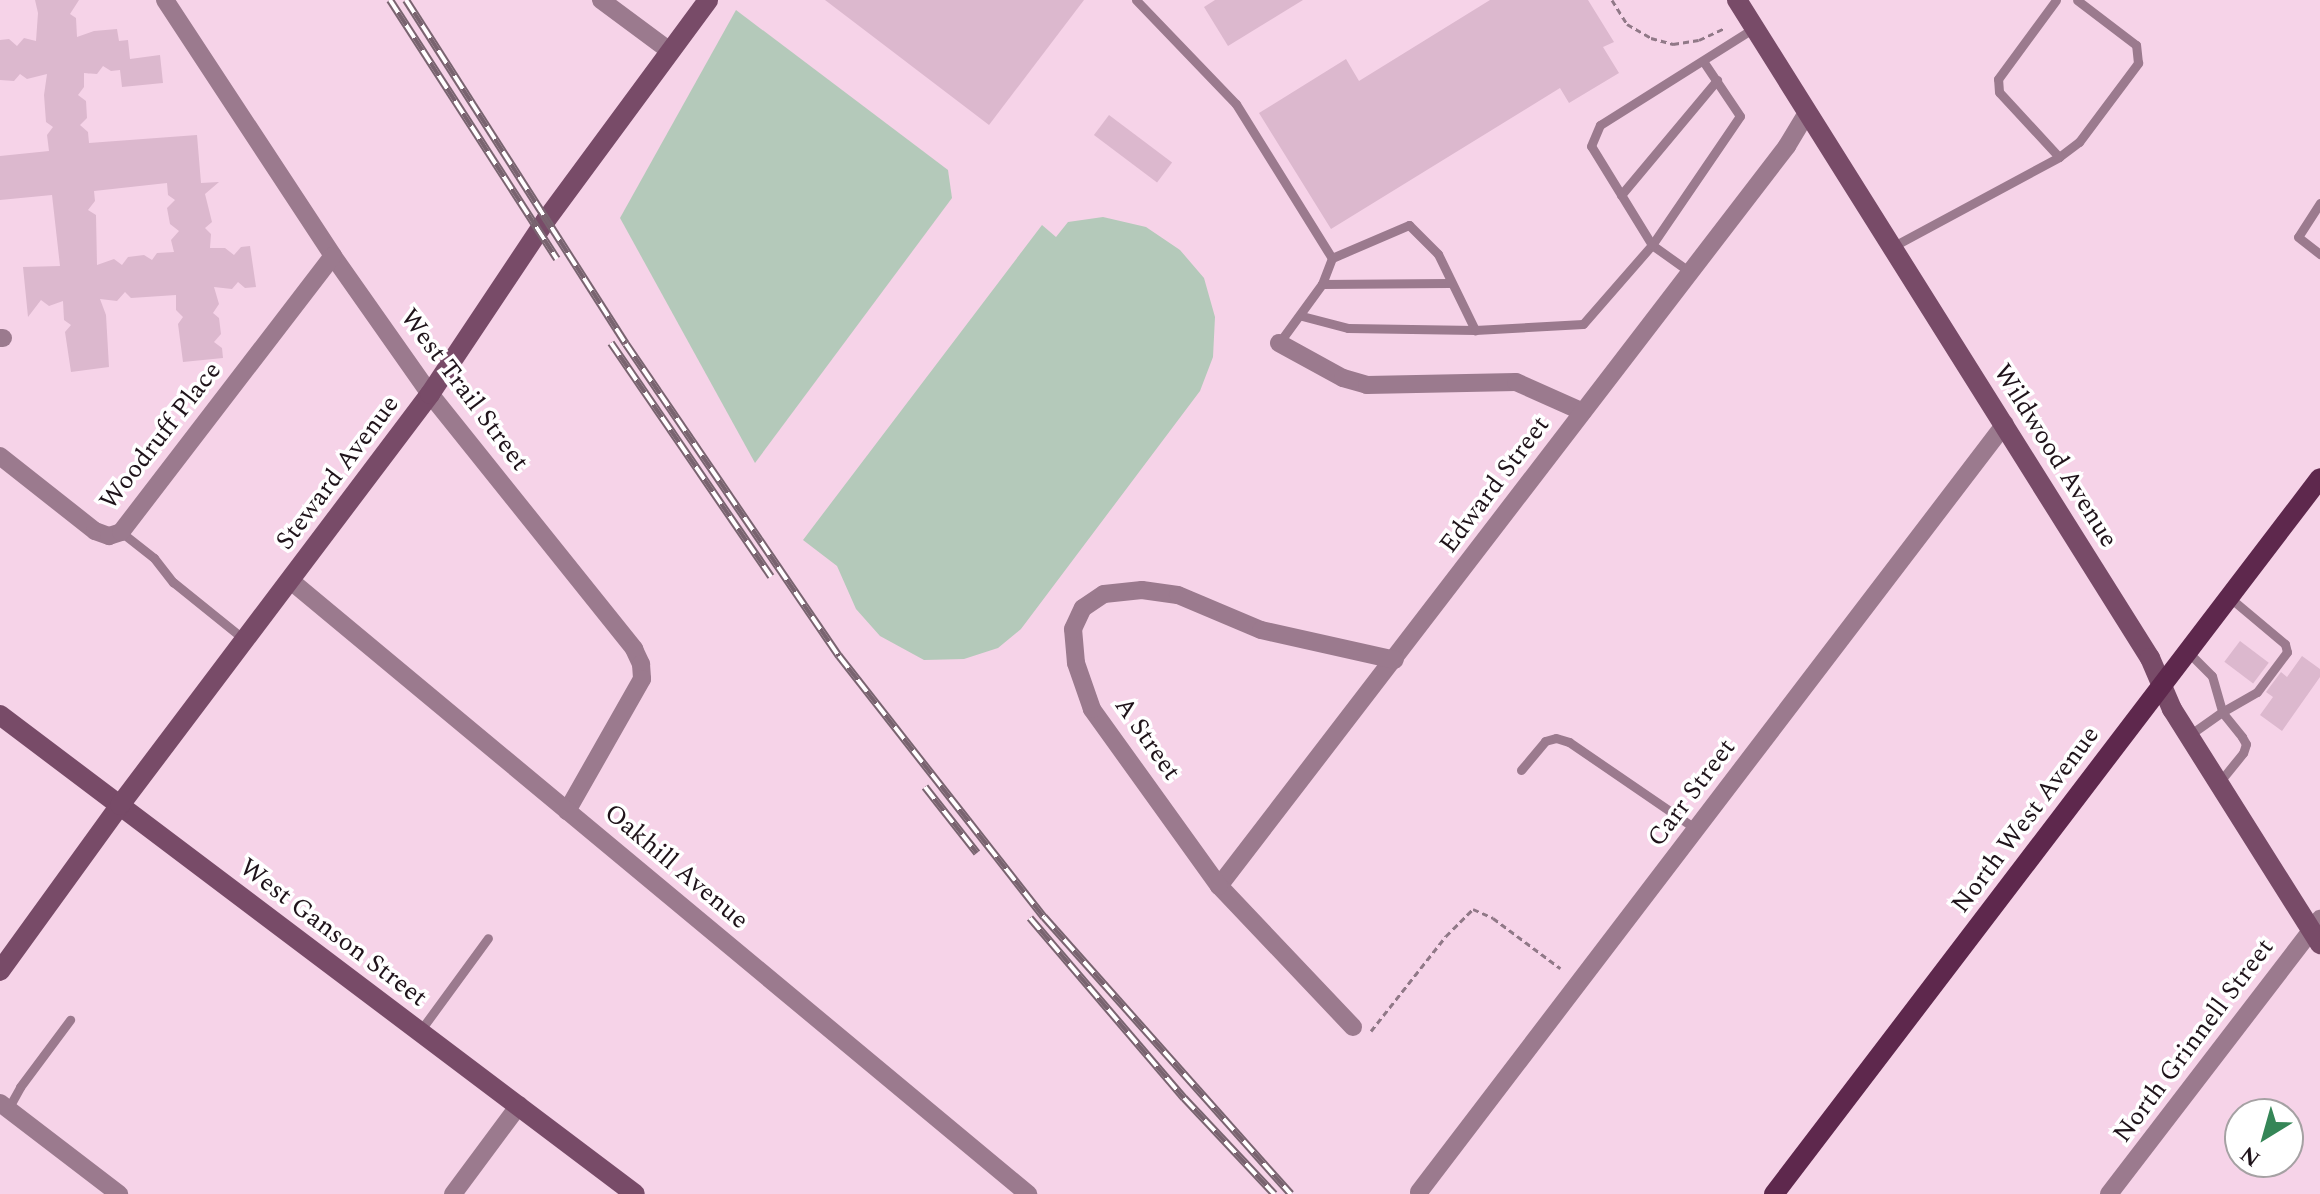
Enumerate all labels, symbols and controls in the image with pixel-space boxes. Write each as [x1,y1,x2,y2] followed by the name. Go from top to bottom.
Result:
[393,303,535,477] street label: West Trail Street
[94,356,228,516] street label: Woodruff Place
[1986,359,2124,553] street label: Wildwood Avenue
[270,390,406,556] street label: Steward Avenue
[1433,410,1557,560] street label: Edward Street
[1107,691,1187,787] street label: A Street
[1946,720,2106,920] street label: North West Avenue
[1641,733,1743,853] street label: Carr Street
[598,798,754,936] street label: Oakhill Avenue
[233,852,433,1014] street label: West Ganson Street
[2107,933,2281,1149] street label: North Grinnell Street
[2224,1098,2304,1178] north arrow
[2233,1137,2268,1175] text: N

